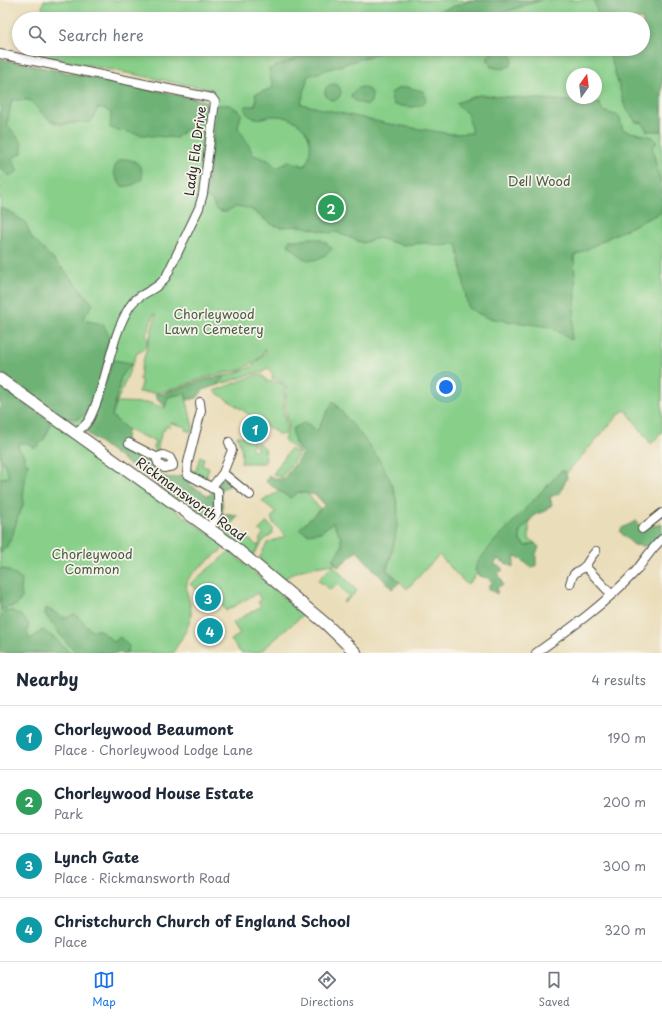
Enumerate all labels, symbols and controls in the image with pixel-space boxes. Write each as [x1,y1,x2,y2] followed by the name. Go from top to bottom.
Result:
[12,12,650,56] search box
[26,23,48,45] icon: search
[58,23,144,46] text: Search here
[566,68,602,104] north arrow
[179,105,210,197] street label: Lady Ela Drive
[507,171,571,190] park label: Dell Wood
[318,193,344,223] pin: 2
[164,304,264,338] park label: Chorleywood Lawn Cemetery
[436,377,456,397] your location
[242,414,268,444] pin: 1
[132,452,250,545] street label: Rickmansworth Road
[51,544,133,578] park label: Chorleywood Common
[195,583,221,613] pin: 3
[197,616,223,646] pin: 4
[16,666,78,692] text: Nearby
[592,670,646,689] text: 4 results
[54,717,234,740] text: Chorleywood Beaumont
[26,728,32,747] text: 1
[607,728,646,747] text: 190 m
[54,740,253,759] text: Place · Chorleywood Lodge Lane
[54,781,254,804] text: Chorleywood House Estate
[24,792,34,811] text: 2
[603,792,646,811] text: 200 m
[54,804,83,823] text: Park
[54,845,139,868] text: Lynch Gate
[25,856,33,875] text: 3
[602,856,646,875] text: 300 m
[54,868,230,887] text: Place · Rickmansworth Road
[54,909,350,932] text: Christchurch Church of England School
[25,920,33,939] text: 4
[604,920,646,939] text: 320 m
[54,932,87,951] text: Place
[92,969,116,1010] tab: Map
[300,969,354,1010] tab: Directions
[538,969,570,1010] tab: Saved

